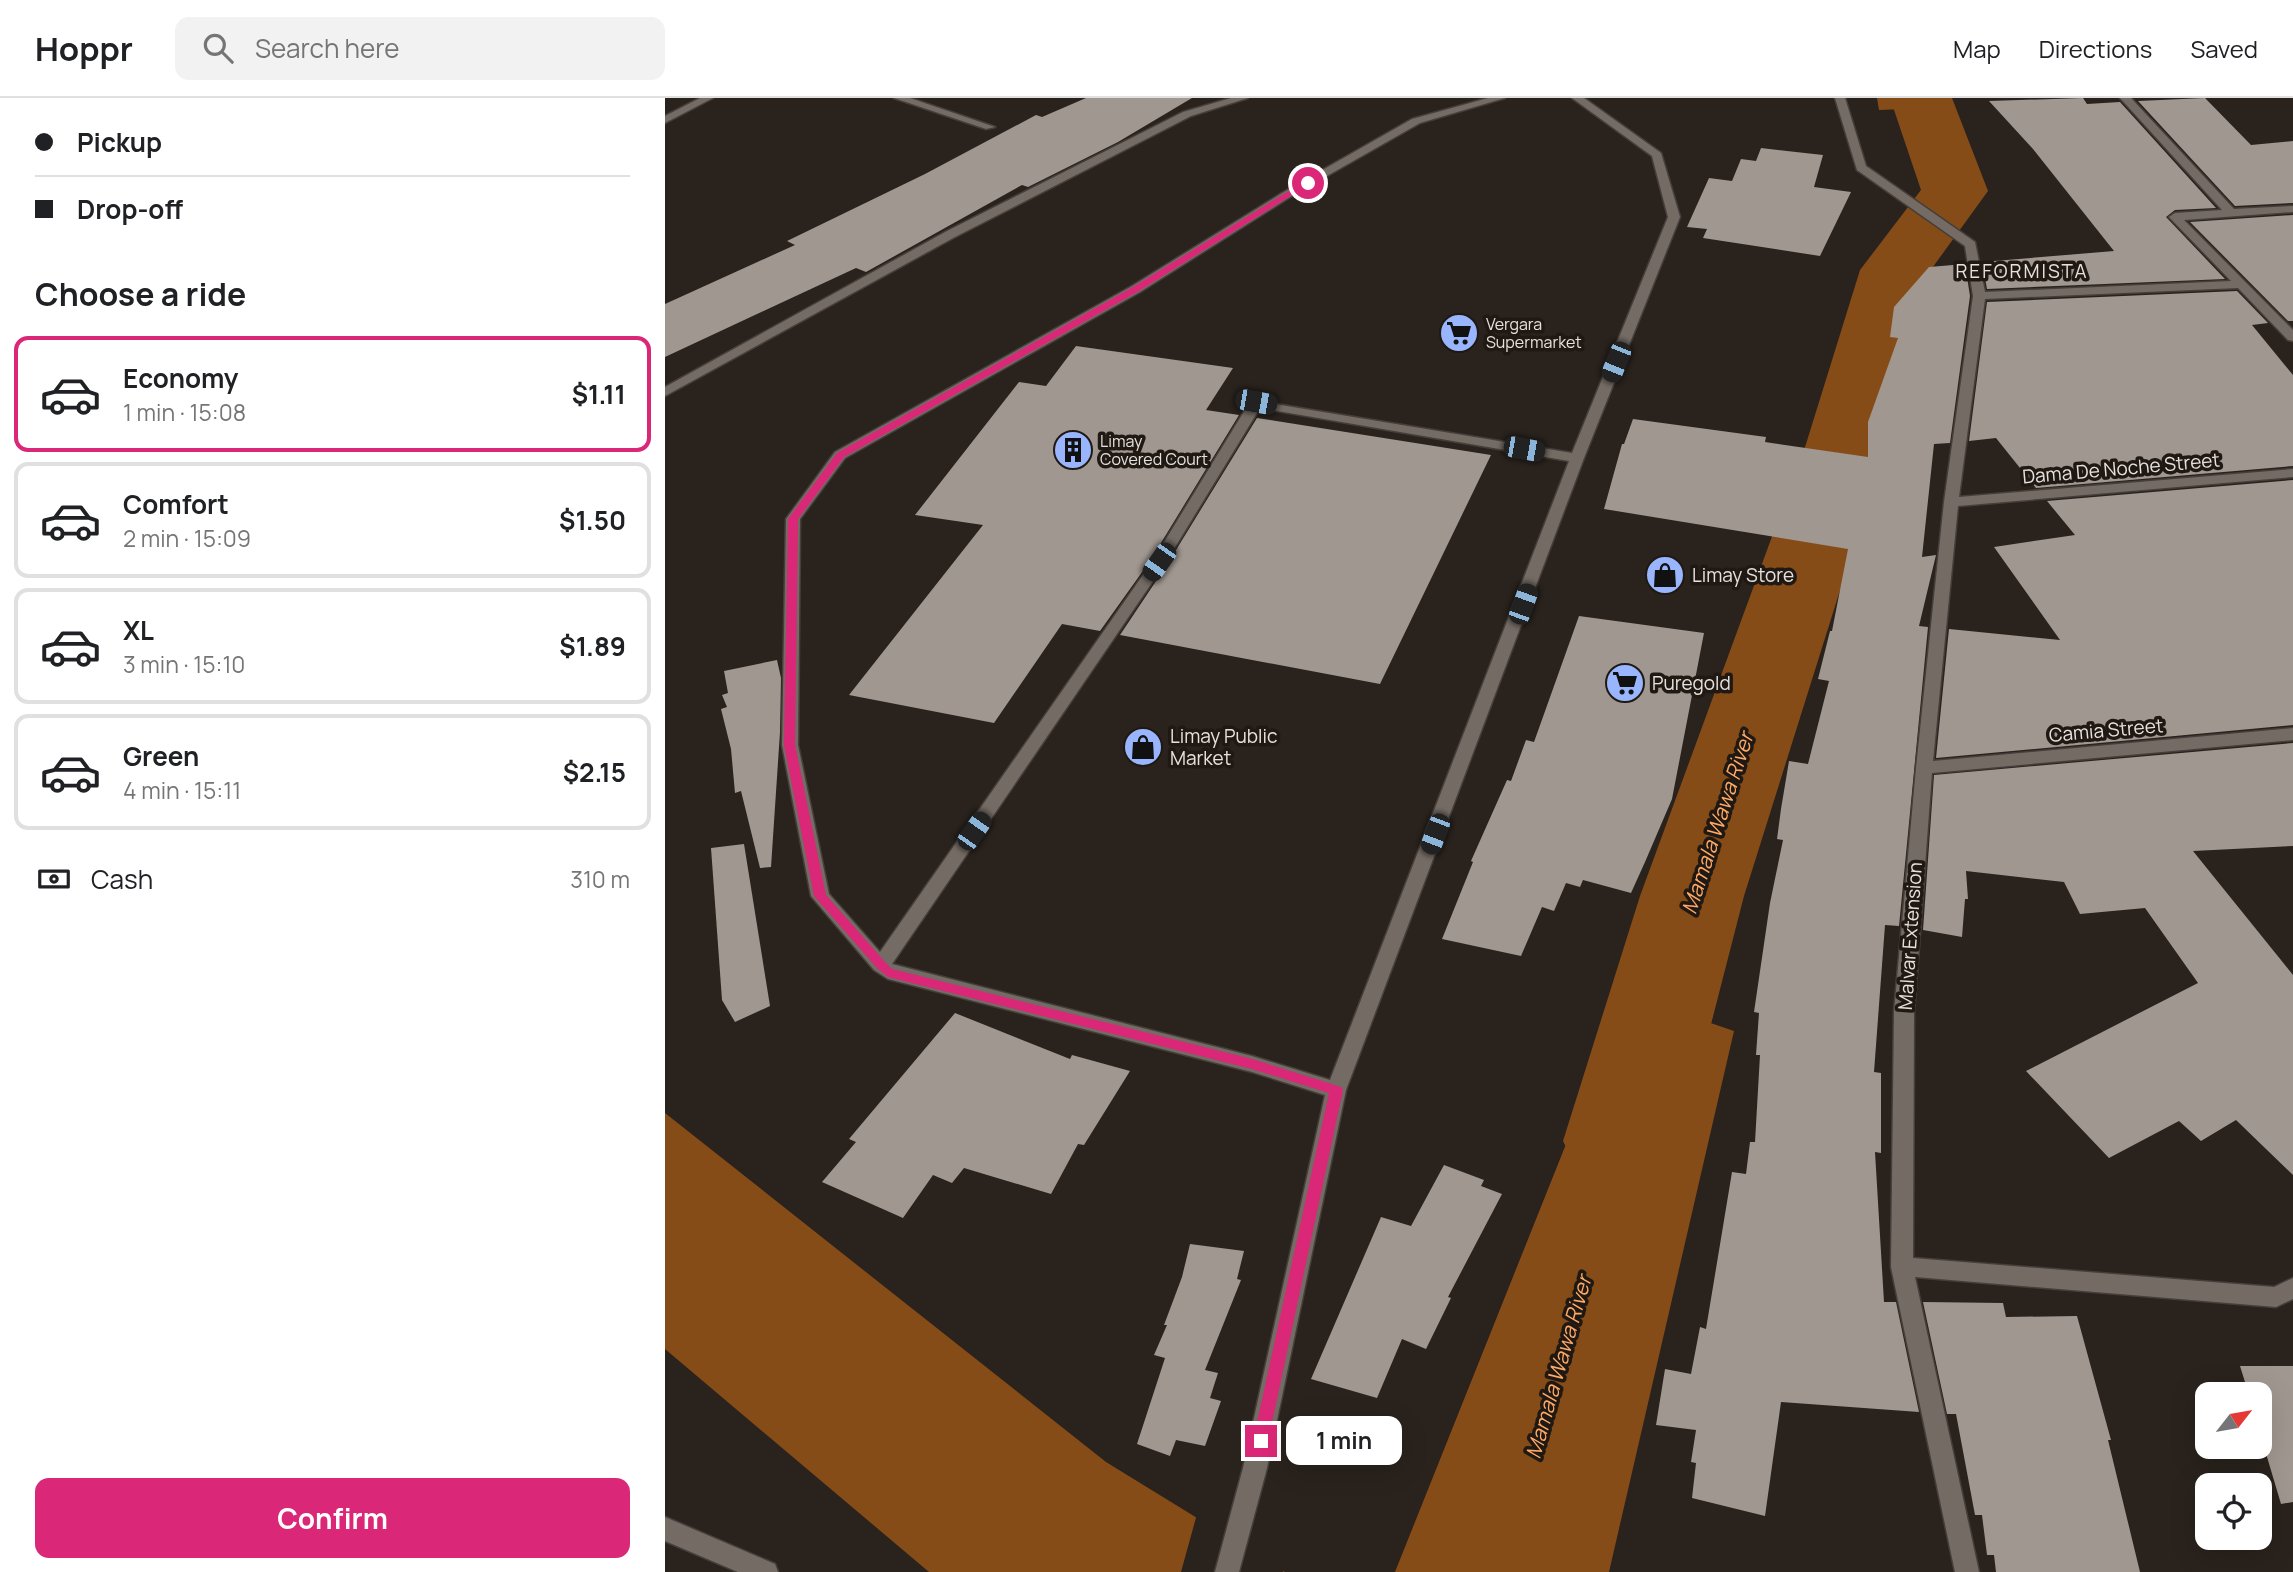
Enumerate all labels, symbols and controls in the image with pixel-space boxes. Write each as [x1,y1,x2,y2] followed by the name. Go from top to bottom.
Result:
[175,17,665,80] search box
[35,26,133,71] text: Hoppr
[199,29,237,67] icon: search
[255,30,400,66] text: Search here
[1953,32,2001,65] text: Map
[2039,32,2152,65] text: Directions
[2190,32,2258,65] text: Saved
[77,124,162,160] text: Pickup
[1292,167,1324,199] route start
[77,191,183,227] text: Drop-off
[1955,258,2089,284] district label: REFORMISTA
[35,272,246,316] text: Choose a ride
[1438,312,1480,354] supermarket icon: Vergara Supermarket
[1486,313,1582,353] place label: Vergara Supermarket
[1599,339,1634,385] car
[123,360,238,396] text: Economy
[39,363,102,426] icon: car
[572,376,626,412] text: $1.11
[1234,388,1279,416] car
[123,396,246,428] text: 1 min · 15:08
[1052,429,1094,471] building icon: Limay Covered Court
[1100,430,1208,470] place label: Limay Covered Court
[1502,435,1547,463] car
[2021,446,2221,490] street label: Dama De Noche Street
[123,486,229,522] text: Comfort
[39,489,102,552] icon: car
[559,502,626,538] text: $1.50
[123,522,251,554] text: 2 min · 15:09
[1139,539,1180,585] car
[1644,554,1686,596] shop icon: Limay Store
[1692,562,1794,588] place label: Limay Store
[1506,581,1541,627] car
[123,612,154,648] text: XL
[39,615,102,678] icon: car
[559,628,626,664] text: $1.89
[123,648,245,680] text: 3 min · 15:10
[1604,662,1646,704] supermarket icon: Puregold
[1652,670,1731,696] place label: Puregold
[2048,712,2164,748] street label: Camia Street
[1170,723,1277,771] place label: Limay Public Market
[1122,726,1164,768] shop icon: Limay Public Market
[1674,726,1760,917] water label: Mamala Wawa River
[123,738,199,774] text: Green
[39,741,102,804] icon: car
[563,754,626,790] text: $2.15
[123,774,241,806] text: 4 min · 15:11
[954,808,995,854] car
[1418,811,1453,857] car
[35,860,73,898] icon: cash
[91,861,153,897] text: Cash
[1892,861,1928,1011] street label: Malvar Extension
[570,863,630,895] text: 310 m
[1518,1270,1598,1462] water label: Mamala Wawa River
[2195,1382,2271,1460] north arrow
[2195,1382,2272,1550] map controls
[1285,1416,1401,1466] callout: 1 min
[1316,1424,1372,1456] text: 1 min
[1245,1425,1277,1457] route end
[2195,1473,2272,1550] button: locate
[35,1478,630,1558] button: Confirm

